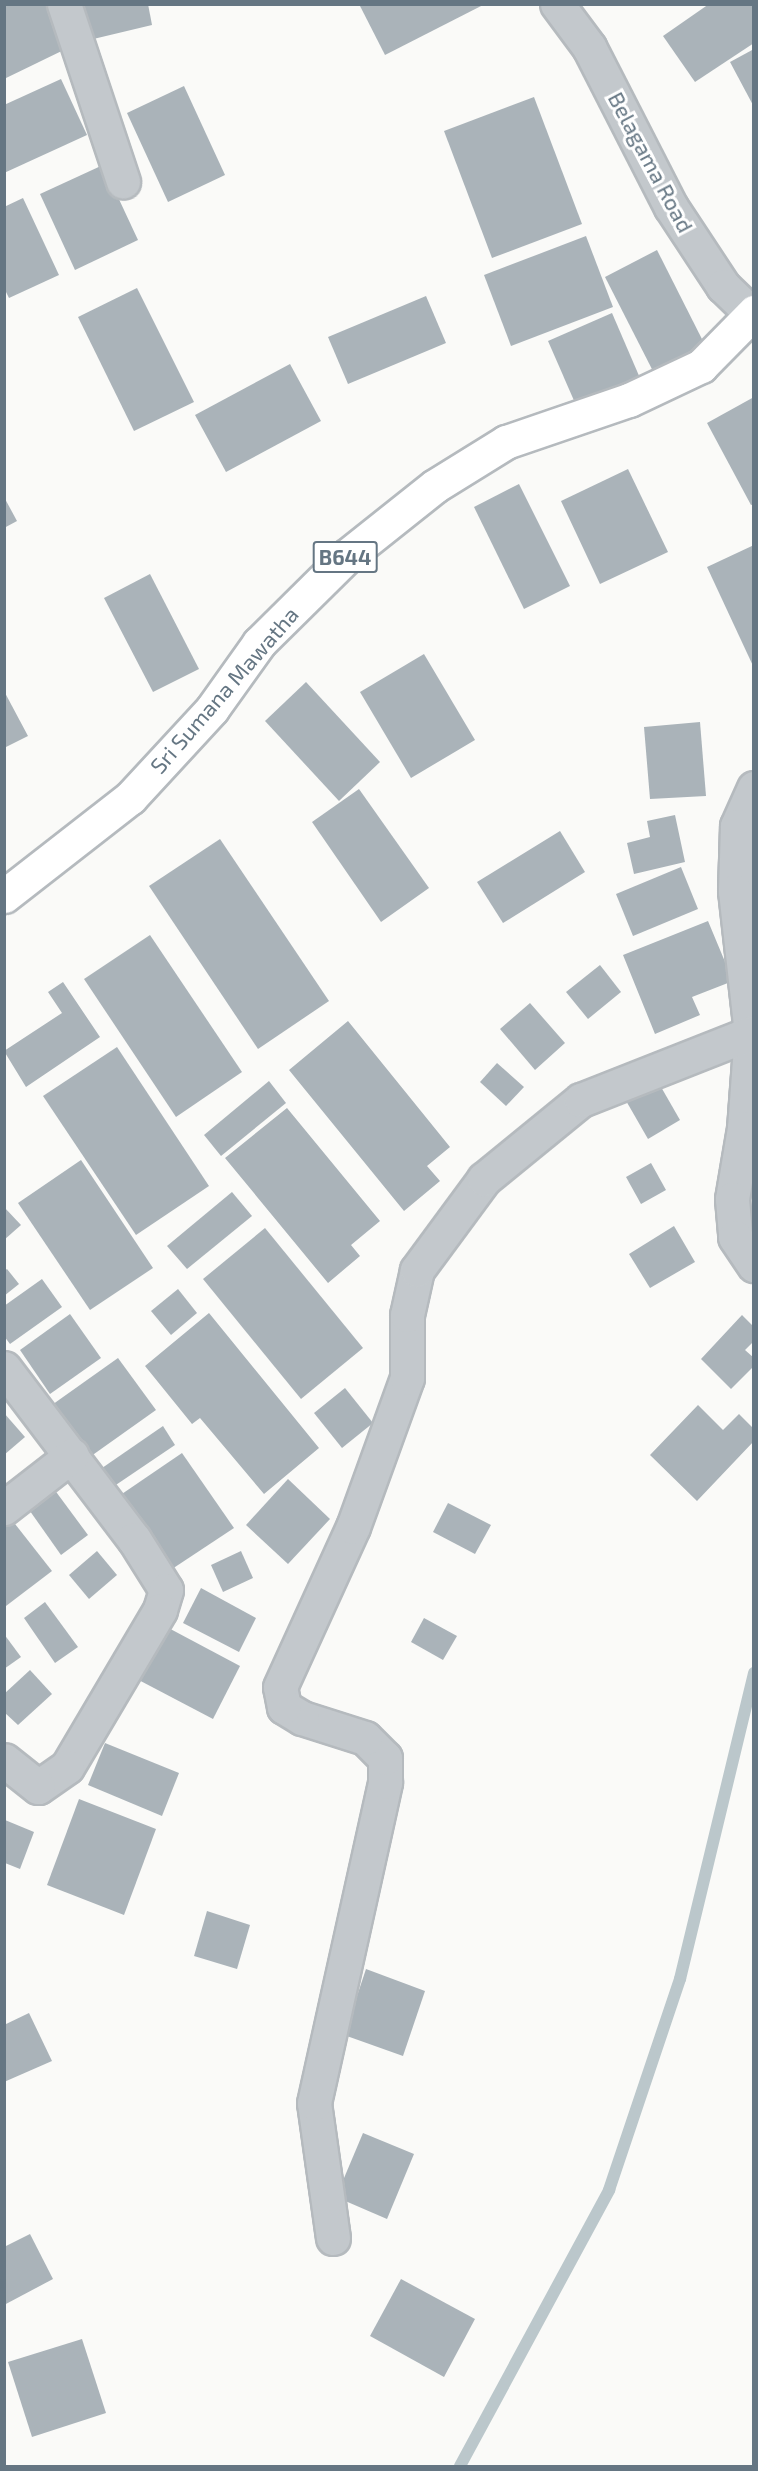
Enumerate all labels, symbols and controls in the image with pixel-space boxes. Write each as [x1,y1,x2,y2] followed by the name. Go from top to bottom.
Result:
[603,87,699,237] street label: Belagama Road
[312,539,378,575] road number: B644
[144,601,304,779] street label: Sri Sumana Mawatha

